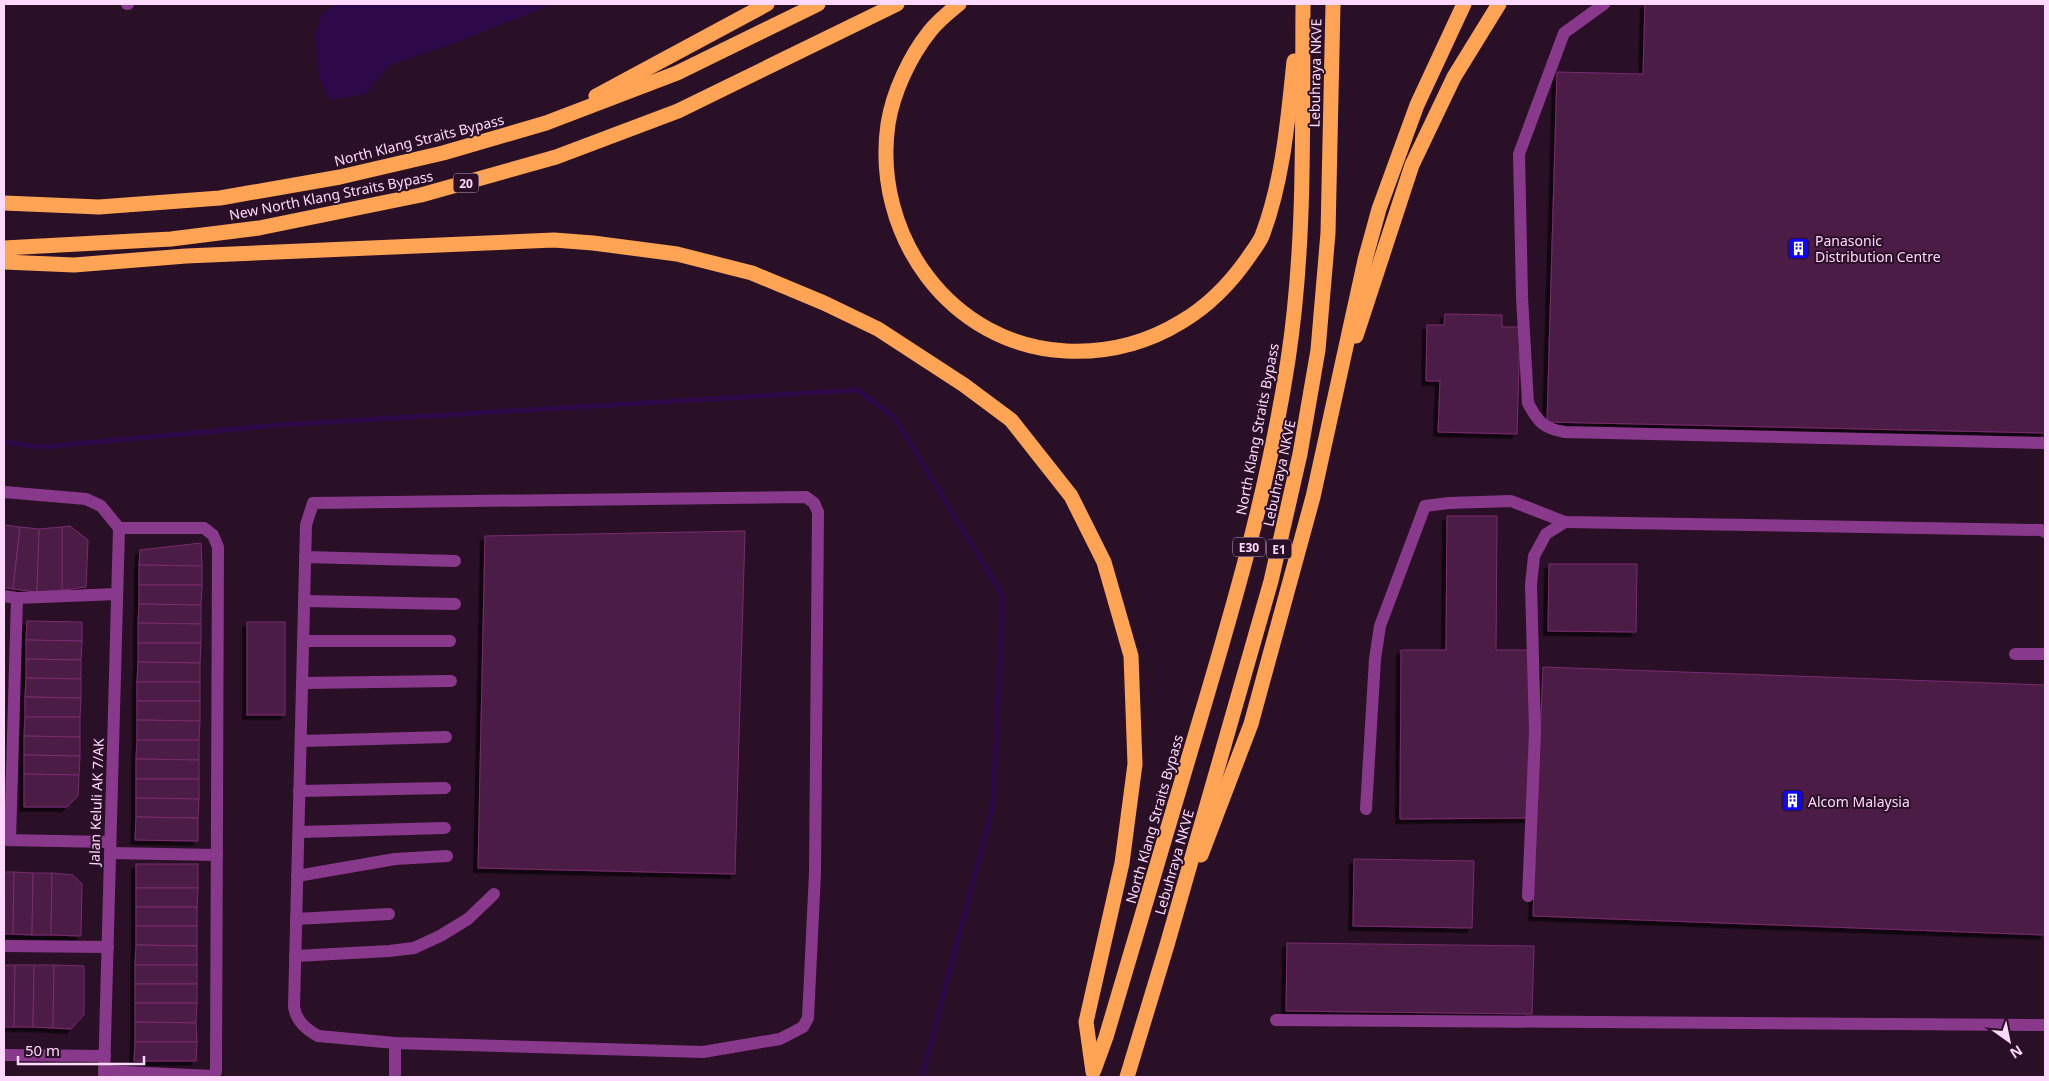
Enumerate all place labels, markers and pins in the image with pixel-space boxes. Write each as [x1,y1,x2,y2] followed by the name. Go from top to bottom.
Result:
[1815,231,1941,266] place label: Panasonic Distribution Centre
[1787,236,1811,260] building icon: Panasonic Distribution Centre
[1780,789,1804,813] building icon: Alcom Malaysia
[1808,792,1910,811] place label: Alcom Malaysia

